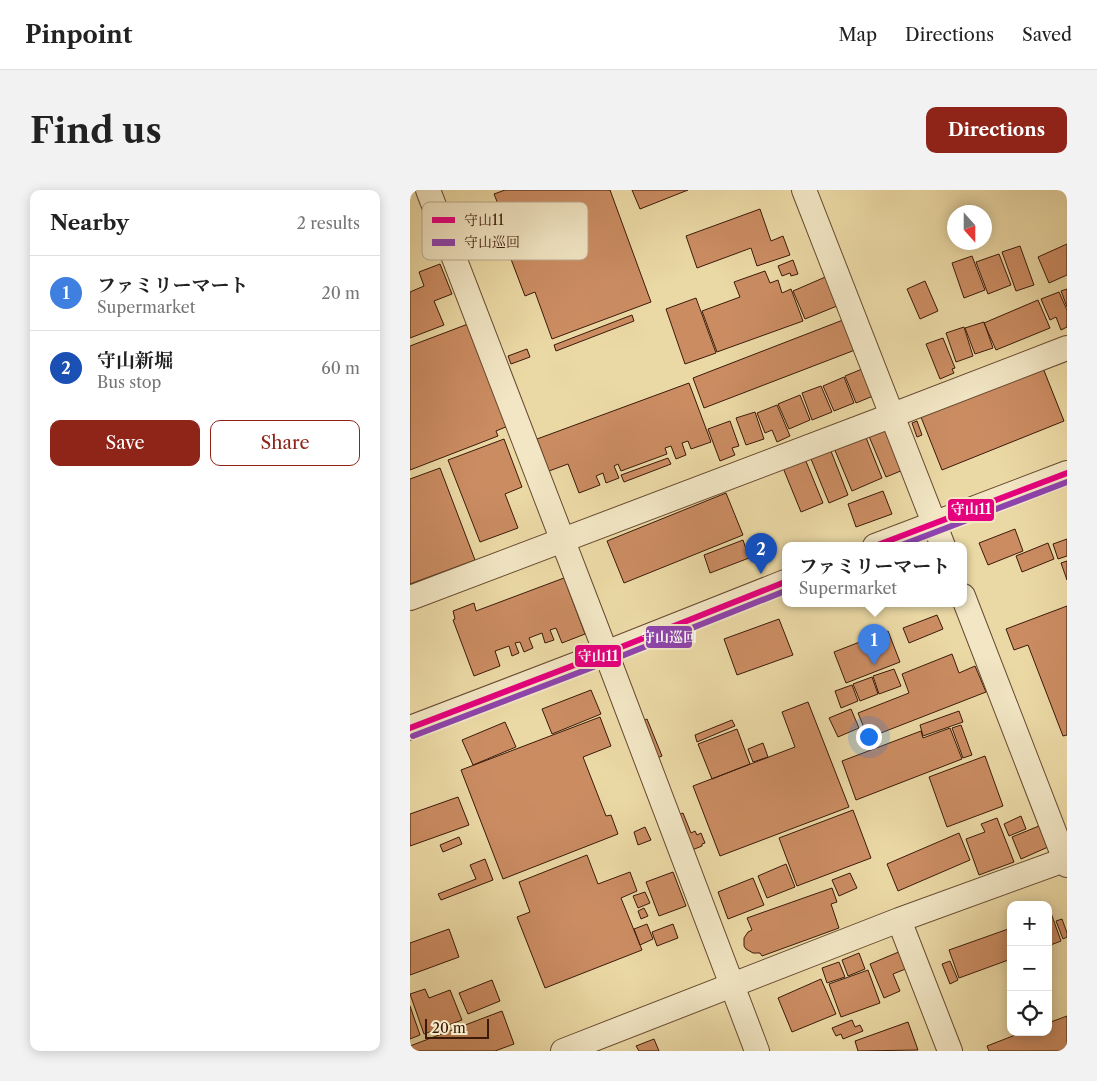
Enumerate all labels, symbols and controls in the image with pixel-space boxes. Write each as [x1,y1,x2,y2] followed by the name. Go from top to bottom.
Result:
[25,20,132,49] text: Pinpoint
[838,24,877,46] text: Map
[905,24,994,46] text: Directions
[1022,24,1072,46] text: Saved
[926,107,1067,153] button: Directions
[30,109,162,152] text: Find us
[422,202,588,260] legend
[947,205,992,250] north arrow
[50,210,129,235] text: Nearby
[464,211,504,229] text: 守山11
[297,213,360,233] text: 2 results
[464,233,520,251] text: 守山巡回
[97,274,249,297] text: ファミリーマート
[62,283,70,303] text: 1
[321,283,360,303] text: 20 m
[97,297,195,317] text: Supermarket
[97,349,173,372] text: 守山新堀
[61,358,71,378] text: 2
[321,358,360,378] text: 60 m
[97,372,161,392] text: Bus stop
[50,420,200,466] button: Save
[210,420,360,466] button: Share
[947,498,995,522] line badge: 守山11
[951,500,992,518] text: 守山11
[745,533,777,574] pin: 2
[782,542,967,607] popup
[799,555,950,578] text: ファミリーマート
[799,578,897,598] text: Supermarket
[858,624,890,665] pin: 1
[645,625,693,649] line badge: 守山巡回
[641,628,697,646] text: 守山巡回
[574,644,622,668] line badge: 守山11
[578,647,619,665] text: 守山11
[856,724,882,750] your location
[1007,901,1052,1036] map controls
[1007,901,1052,946] button: +
[1007,946,1052,991] button: −
[1007,991,1052,1036] button: locate
[425,1016,489,1039] scale bar
[432,1019,466,1037] text: 20 m

